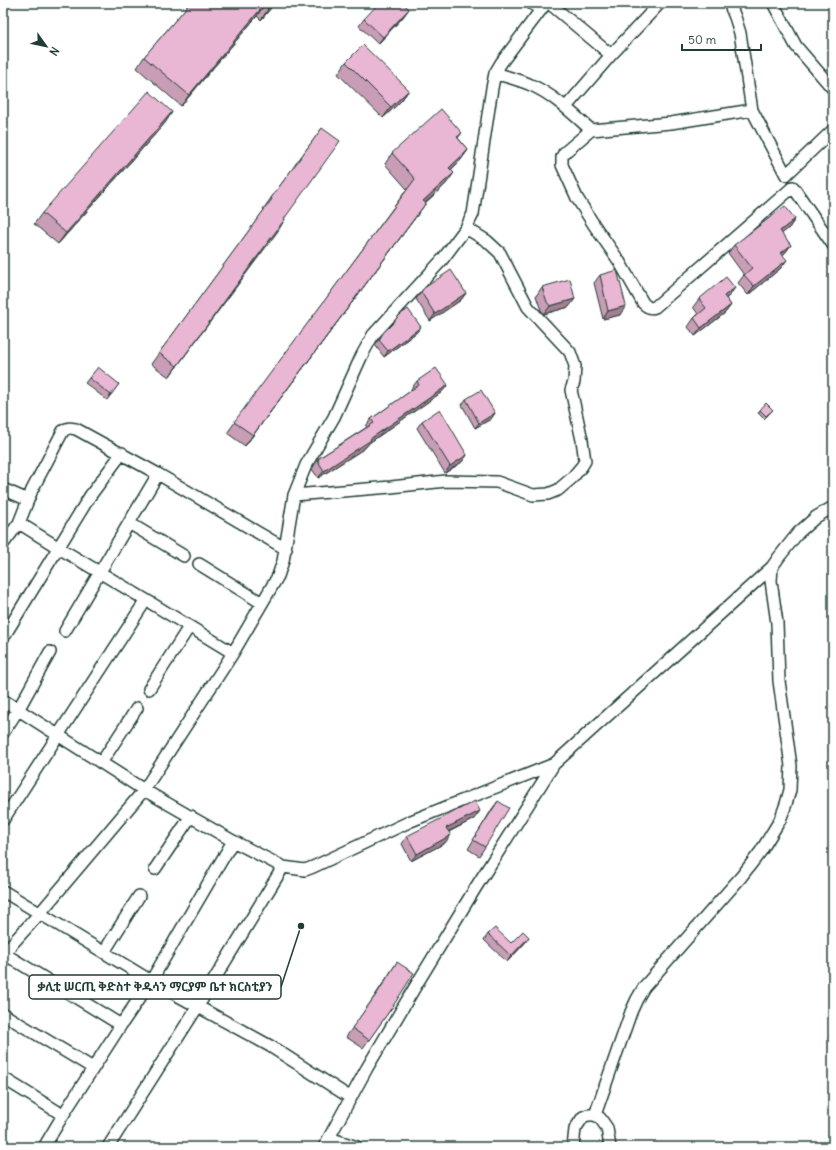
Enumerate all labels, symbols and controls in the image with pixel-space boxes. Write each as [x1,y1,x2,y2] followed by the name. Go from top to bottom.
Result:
[26,26,66,66] north arrow
[682,26,761,52] scale bar
[688,32,717,47] text: 50 m
[46,44,62,58] text: N
[29,975,281,999] callout: ቃሊቲ ሠርጢ ቅድስተ ቅዱሳን ማርያም ቤተ ክርስቲያን
[37,979,273,994] text: ቃሊቲ ሠርጢ ቅድስተ ቅዱሳን ማርያም ቤተ ክርስቲያን

